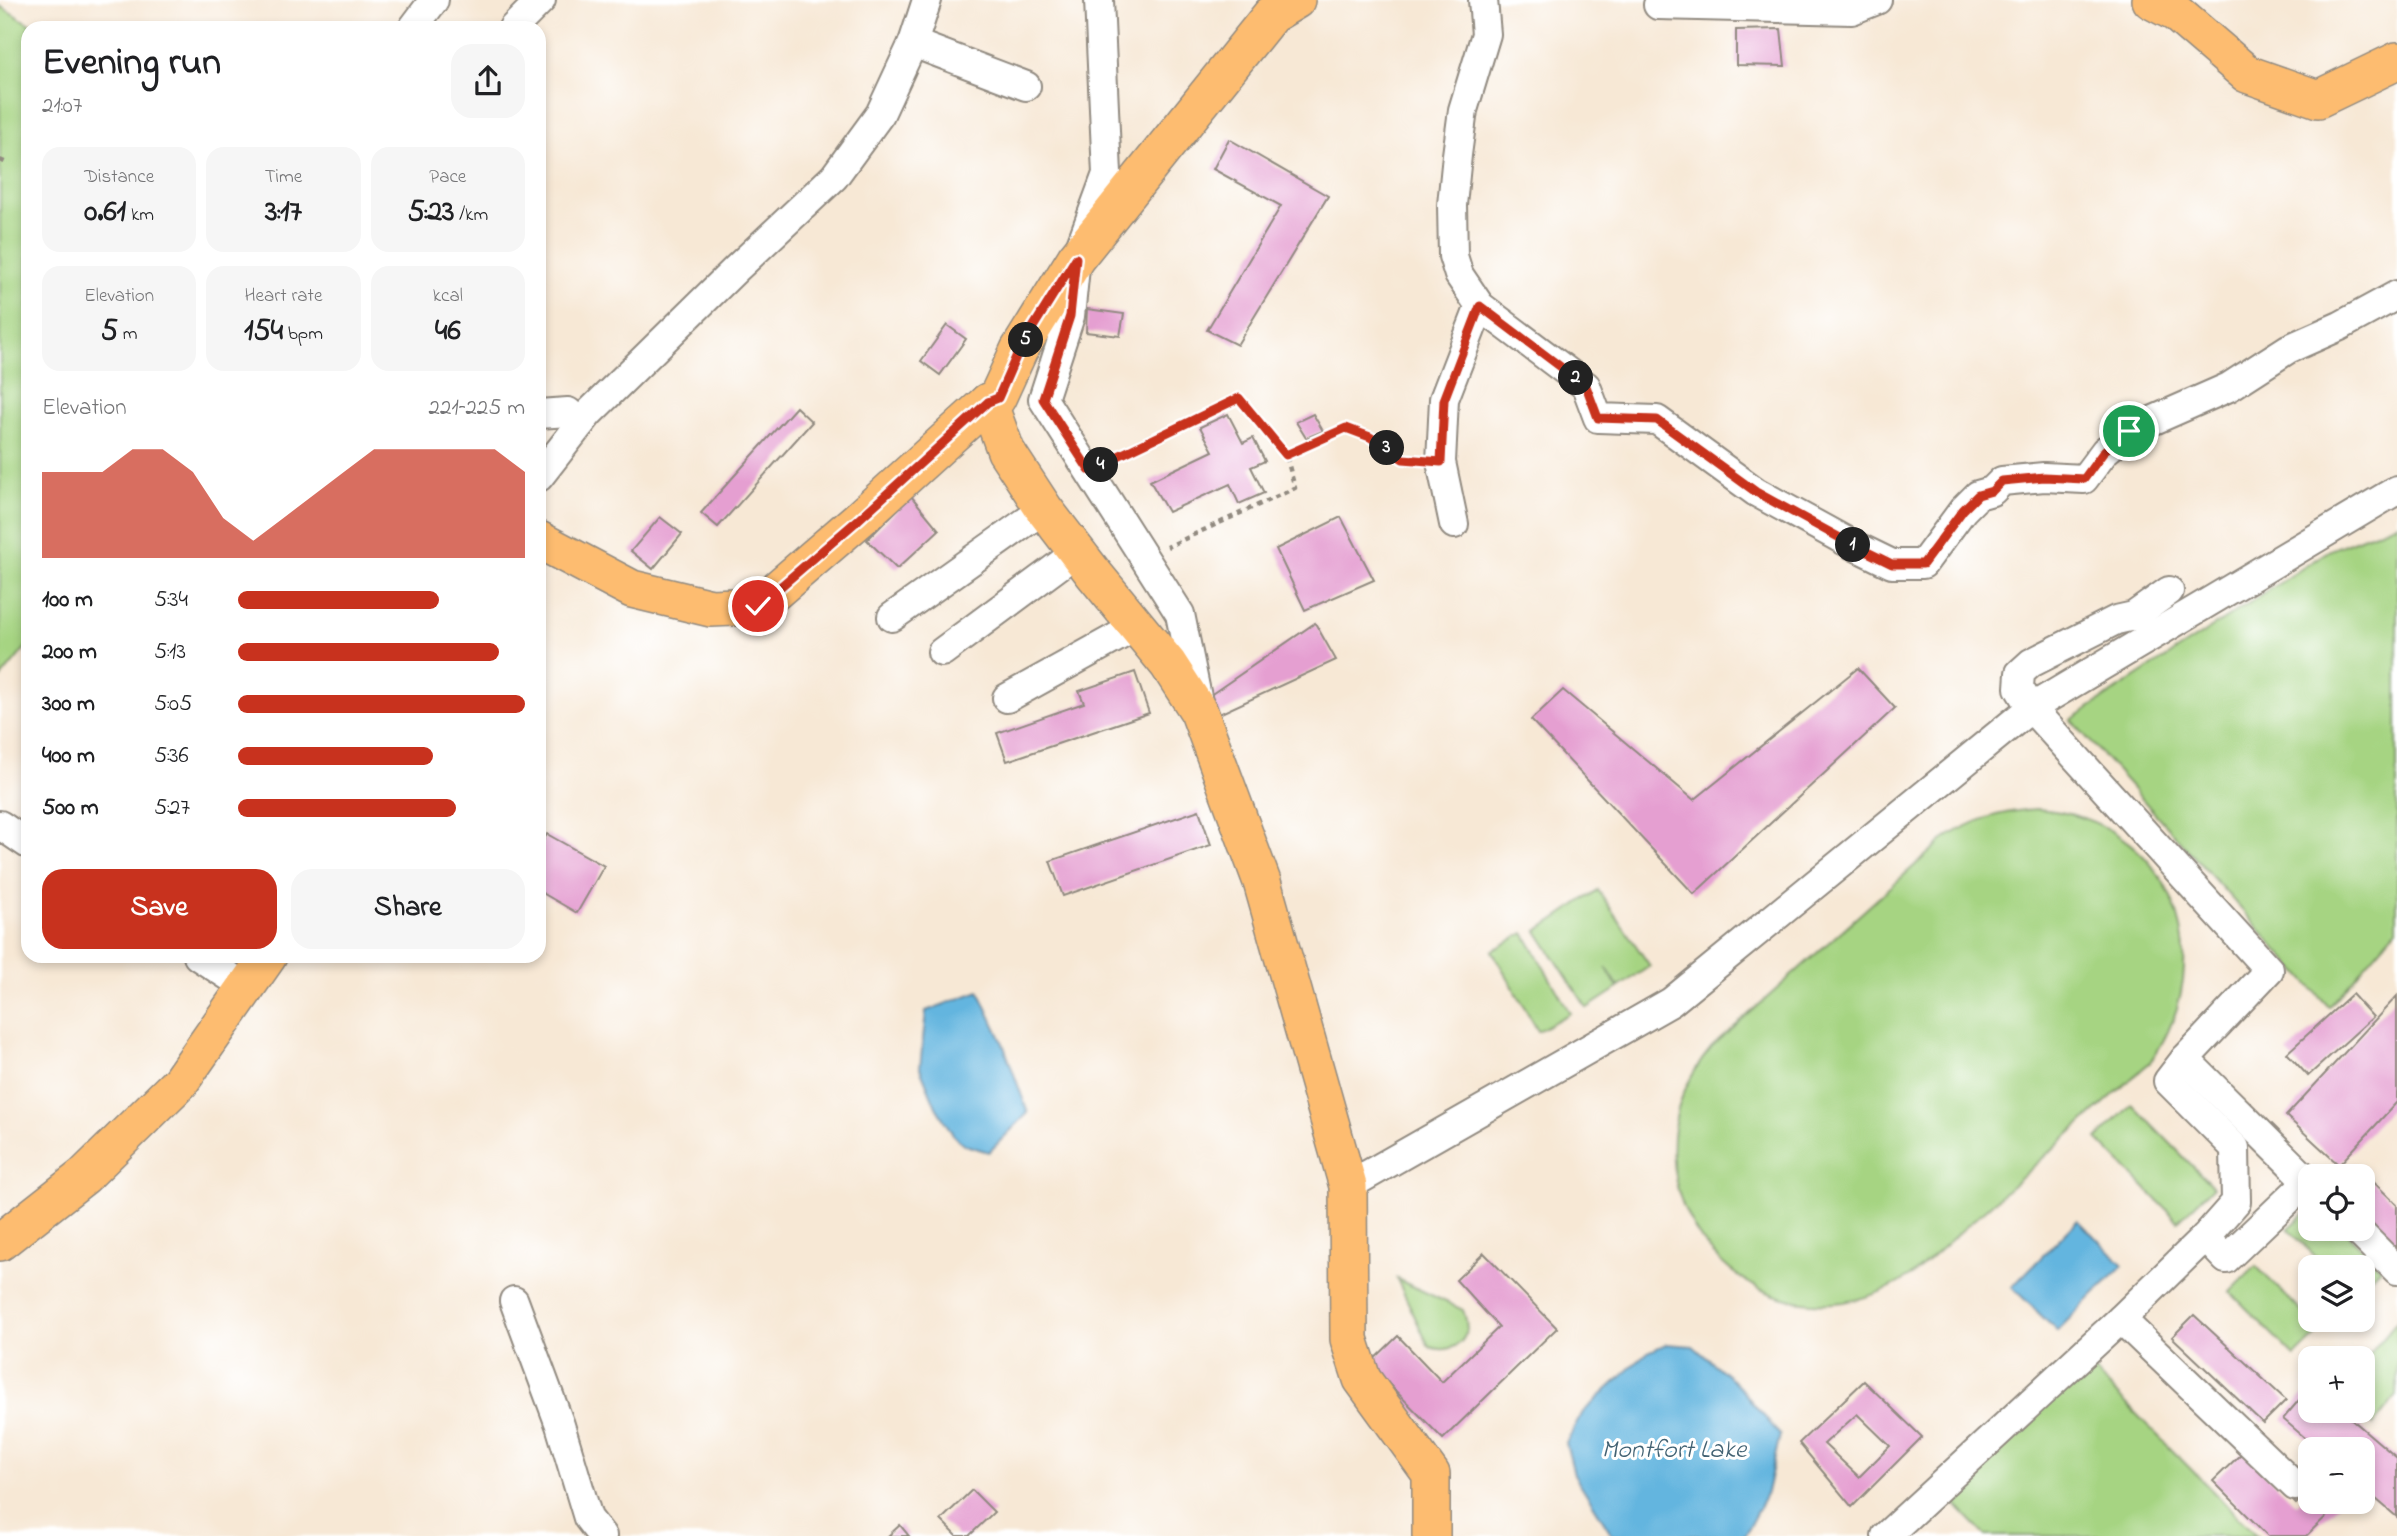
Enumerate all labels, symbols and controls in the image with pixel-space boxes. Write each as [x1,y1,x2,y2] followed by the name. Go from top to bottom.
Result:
[42,36,221,92] text: Evening run
[451,44,525,118] button: share
[42,90,82,123] text: 21:07
[84,164,154,191] text: Distance
[265,164,302,191] text: Time
[429,164,466,191] text: Pace
[84,191,126,235] text: 0.61
[265,191,302,235] text: 3:17
[407,191,454,235] text: 5:23
[126,202,154,229] text: km
[454,202,488,229] text: /km
[84,283,154,310] text: Elevation
[245,283,322,310] text: Heart rate
[433,283,463,310] text: kcal
[101,310,118,354] text: 5
[244,310,283,354] text: 154
[435,310,461,354] text: 46
[118,321,138,348] text: m
[283,321,323,348] text: bpm
[1009,322,1044,358] pin: 5
[1020,326,1031,353] text: 5
[1558,360,1594,396] pin: 2
[1571,364,1580,391] text: 2
[42,392,127,425] text: Elevation
[429,392,525,425] text: 221–225 m
[2099,401,2159,461] pin
[2110,412,2148,450] icon: arrive
[1370,430,1404,466] pin: 3
[1383,434,1390,461] text: 3
[1084,448,1118,482] pin: 4
[1097,451,1104,478] text: 4
[1836,528,1870,562] pin: 1
[1849,531,1856,558] text: 1
[728,576,788,636] pin
[42,584,93,617] text: 100 m
[154,584,188,617] text: 5:34
[739,587,777,625] icon: check
[42,636,97,669] text: 200 m
[154,636,186,669] text: 5:13
[42,688,95,721] text: 300 m
[154,688,192,721] text: 5:05
[42,740,95,773] text: 400 m
[154,740,189,773] text: 5:36
[42,792,99,825] text: 500 m
[154,792,190,825] text: 5:27
[42,869,277,949] button: Save
[291,869,525,949] button: Share
[2298,1164,2375,1514] map controls
[2298,1164,2375,1241] button: locate
[2298,1255,2375,1332] button: layers
[2298,1346,2375,1423] button: +
[1602,1432,1748,1470] water label: Montfort Lake
[2298,1437,2375,1514] button: −

